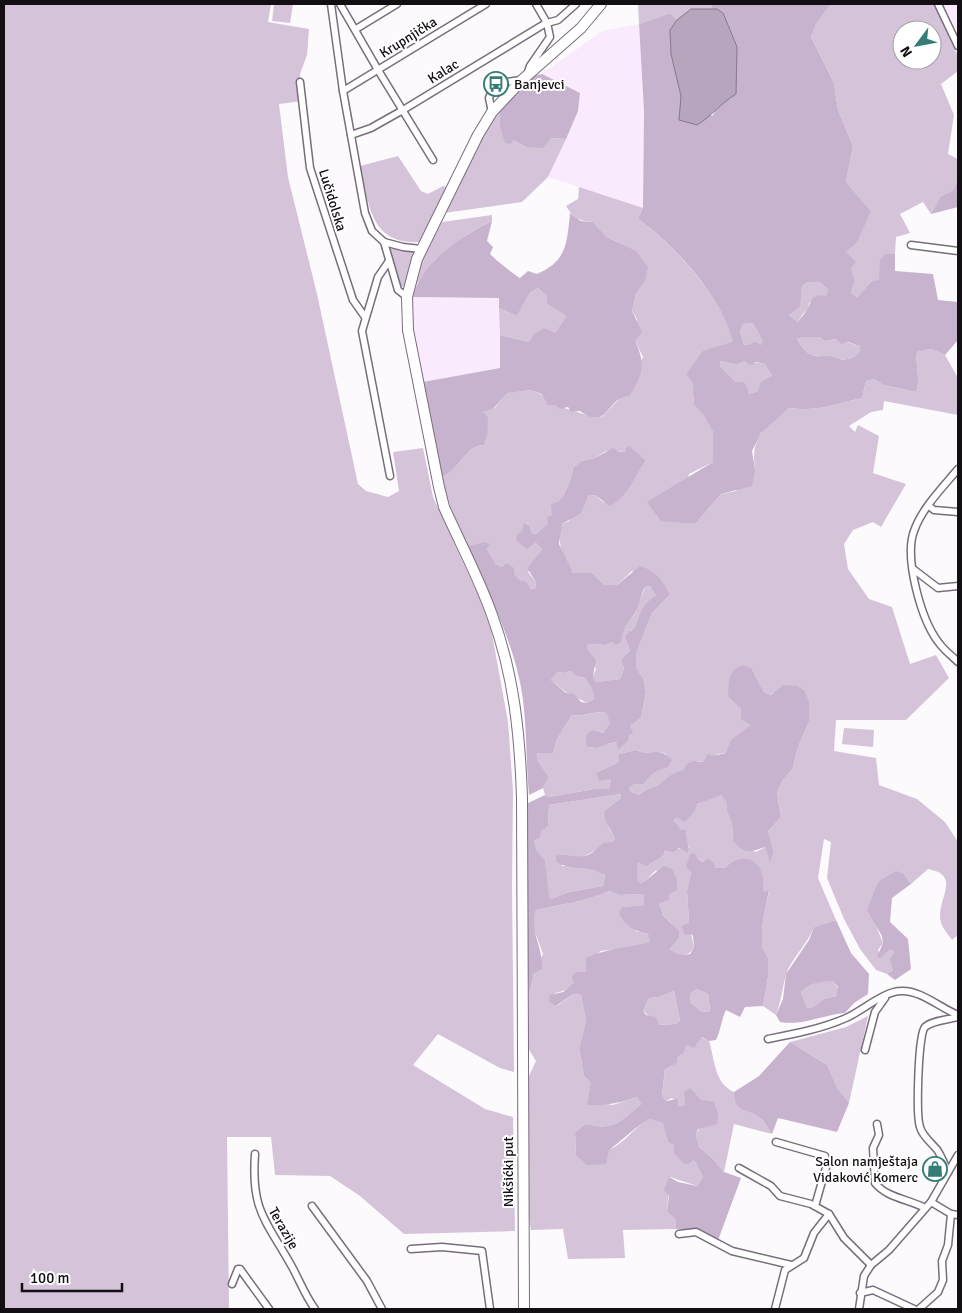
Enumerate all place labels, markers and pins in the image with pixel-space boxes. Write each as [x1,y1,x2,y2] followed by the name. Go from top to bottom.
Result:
[483,71,509,97] bus stop icon: Banjevci
[514,76,565,93] place label: Banjevci
[813,1153,918,1186] place label: Salon namještaja Vidaković Komerc
[922,1156,948,1182] shop icon: Salon namještaja Vidaković Komerc

